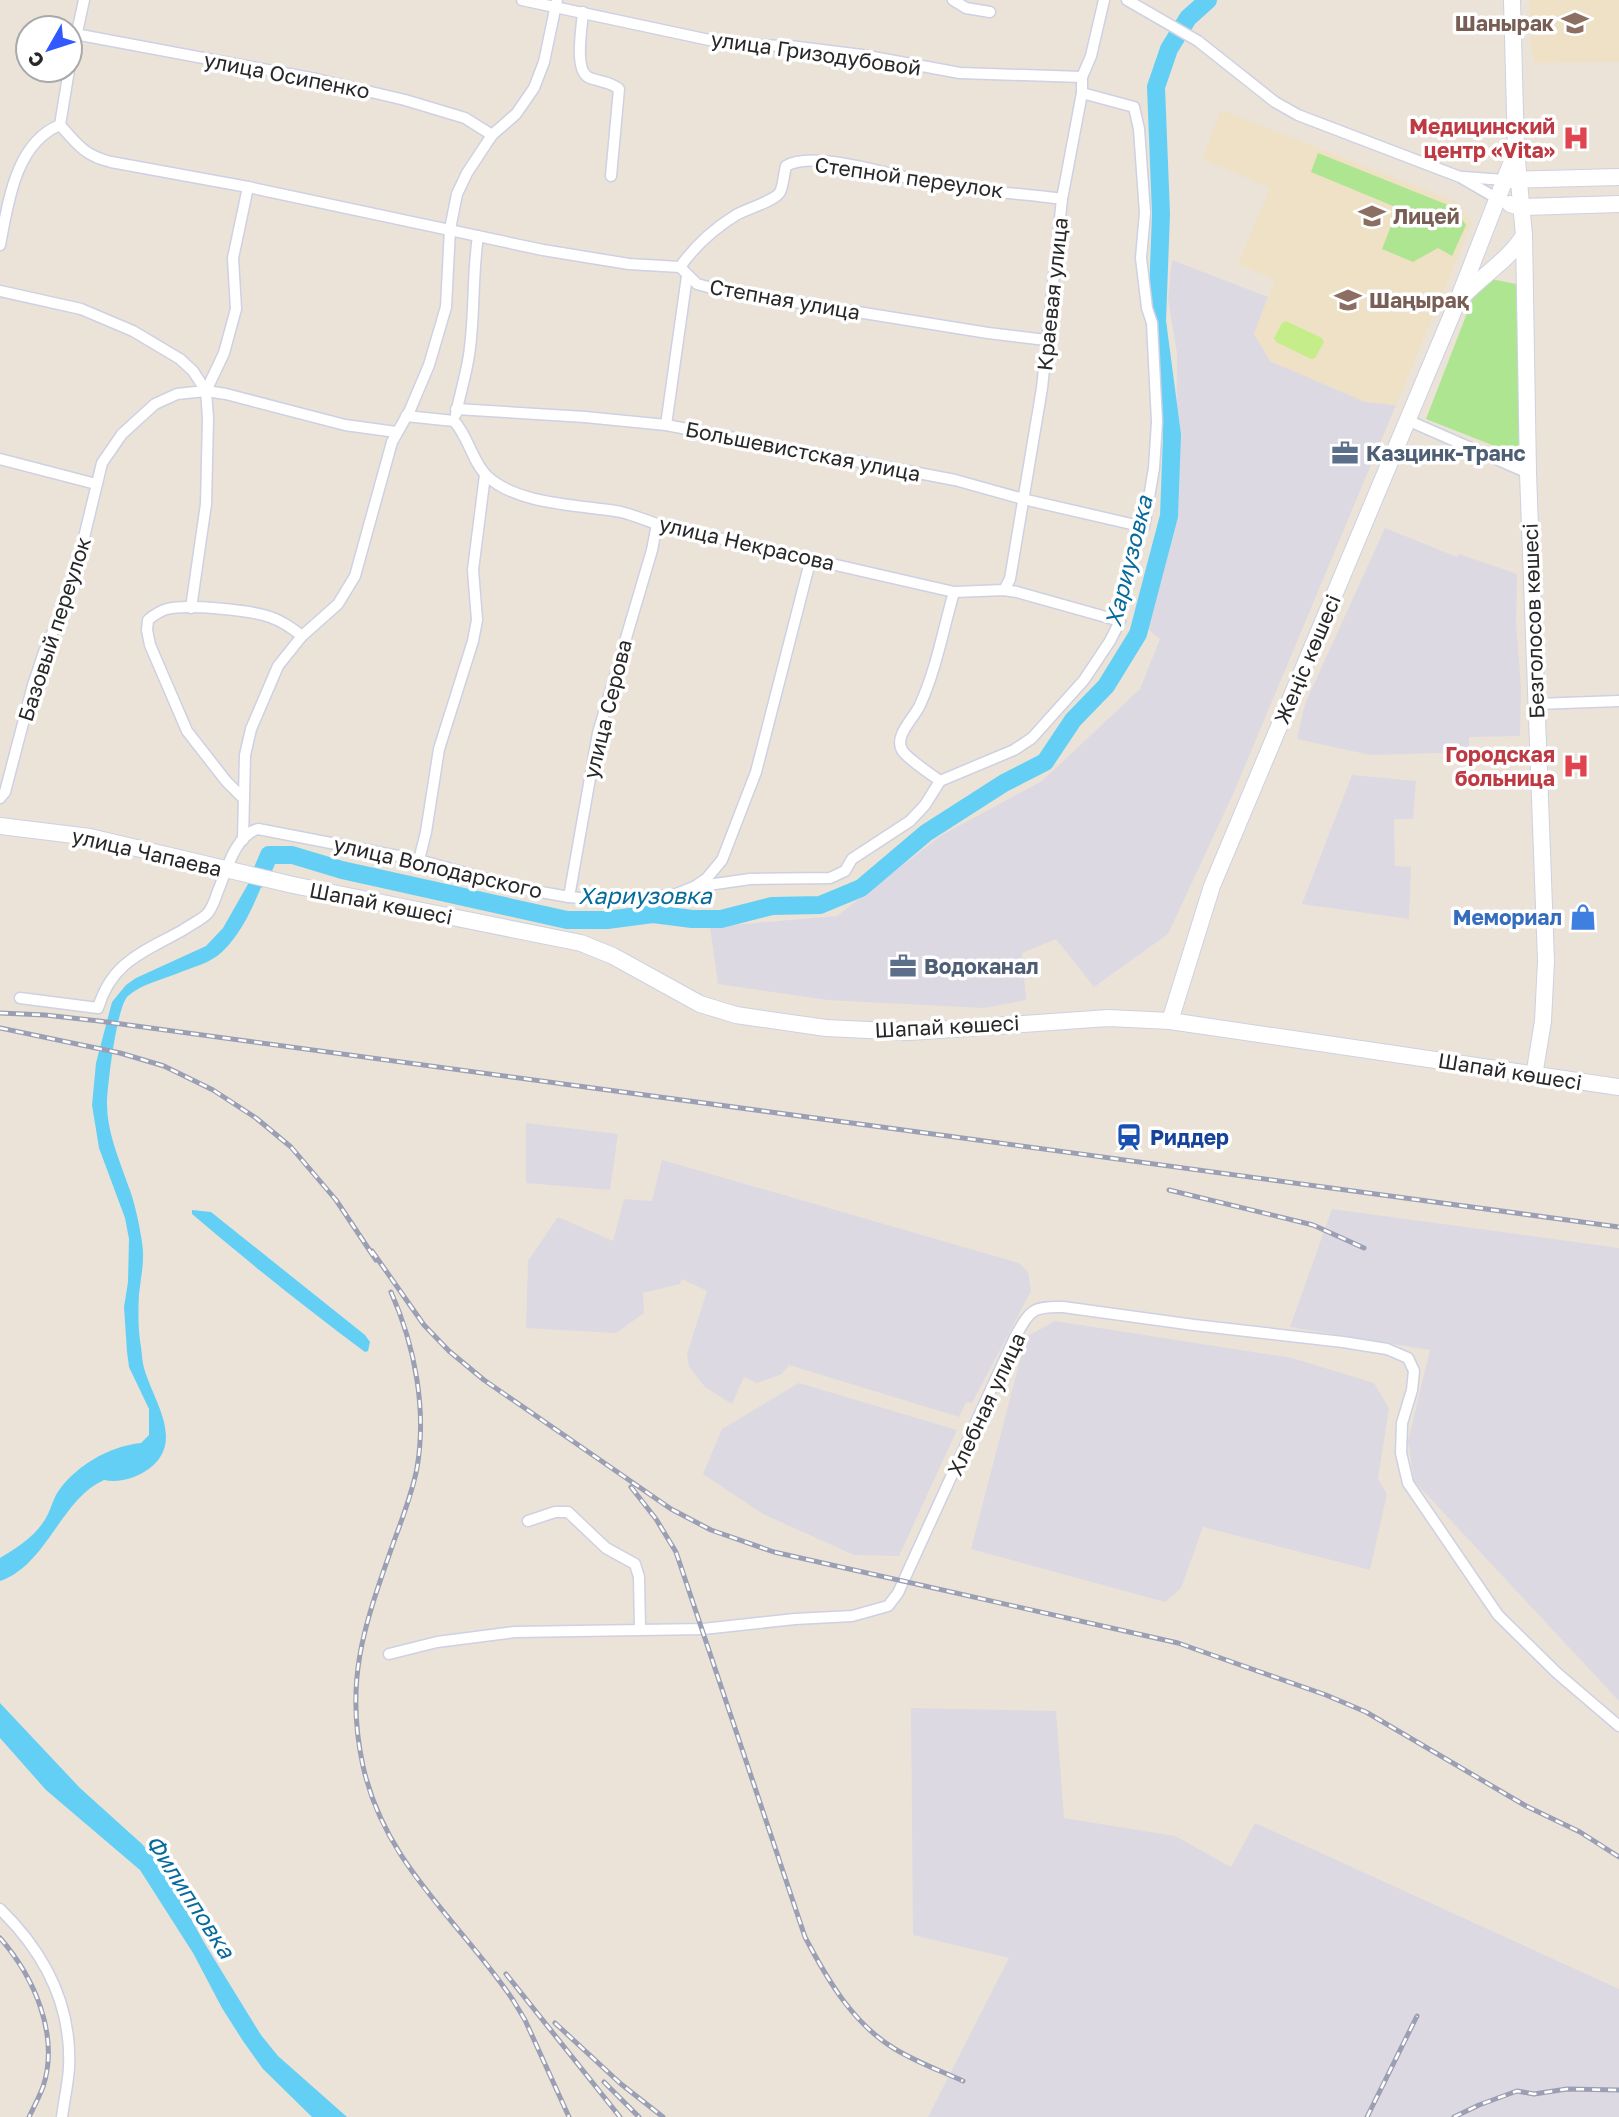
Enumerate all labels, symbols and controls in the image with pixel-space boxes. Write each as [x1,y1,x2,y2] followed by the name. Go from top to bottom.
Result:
[1560,8,1590,38] school or university icon: Шанырак
[1455,10,1554,36] place label: Шанырак
[14,14,84,84] north arrow
[709,25,923,81] street label: улица Гризодубовой
[202,46,372,104] street label: улица Осипенко
[22,48,49,72] text: С
[1409,113,1555,163] place label: Медицинский центр «Vita»
[1561,123,1591,153] hospital icon: Медицинский центр «Vita»
[813,151,1005,203] street label: Степной переулок
[1357,201,1387,231] school or university icon: Лицей
[1393,203,1459,229] place label: Лицей
[1031,216,1073,372] street label: Краевая улица
[708,273,862,325] street label: Степная улица
[1333,285,1363,315] school or university icon: Шаңырақ
[1369,287,1470,313] place label: Шаңырақ
[683,415,923,487] street label: Большевистская улица
[1330,438,1360,468] office icon: Казцинк-Транс
[1366,440,1526,466] place label: Казцинк-Транс
[1098,492,1158,629] water label: Хариузовка
[657,510,837,576] street label: улица Некрасова
[1517,523,1549,719] street label: Безголосов көшесі
[12,533,96,725] street label: Базовый переулок
[1268,590,1346,728] street label: Жеңіс көшесі
[577,637,637,781] street label: улица Серова
[1445,741,1555,791] place label: Городская больница
[1561,751,1591,781] hospital icon: Городская больница
[69,822,225,882] street label: улица Чапаева
[331,830,545,904] street label: улица Володарского
[307,876,455,930] street label: Шапай көшесі
[578,881,713,909] water label: Хариузовка
[1568,902,1598,932] shop icon: Мемориал
[1453,904,1562,930] place label: Мемориал
[888,951,918,981] office icon: Водоканал
[924,953,1039,979] place label: Водоканал
[874,1009,1020,1043] street label: Шапай көшесі
[1436,1047,1584,1095] street label: Шапай көшесі
[1114,1122,1144,1152] station icon: Риддер
[1150,1124,1229,1150] place label: Риддер
[942,1328,1030,1480] street label: Хлебная улица
[141,1829,242,1964] water label: Филипповка

